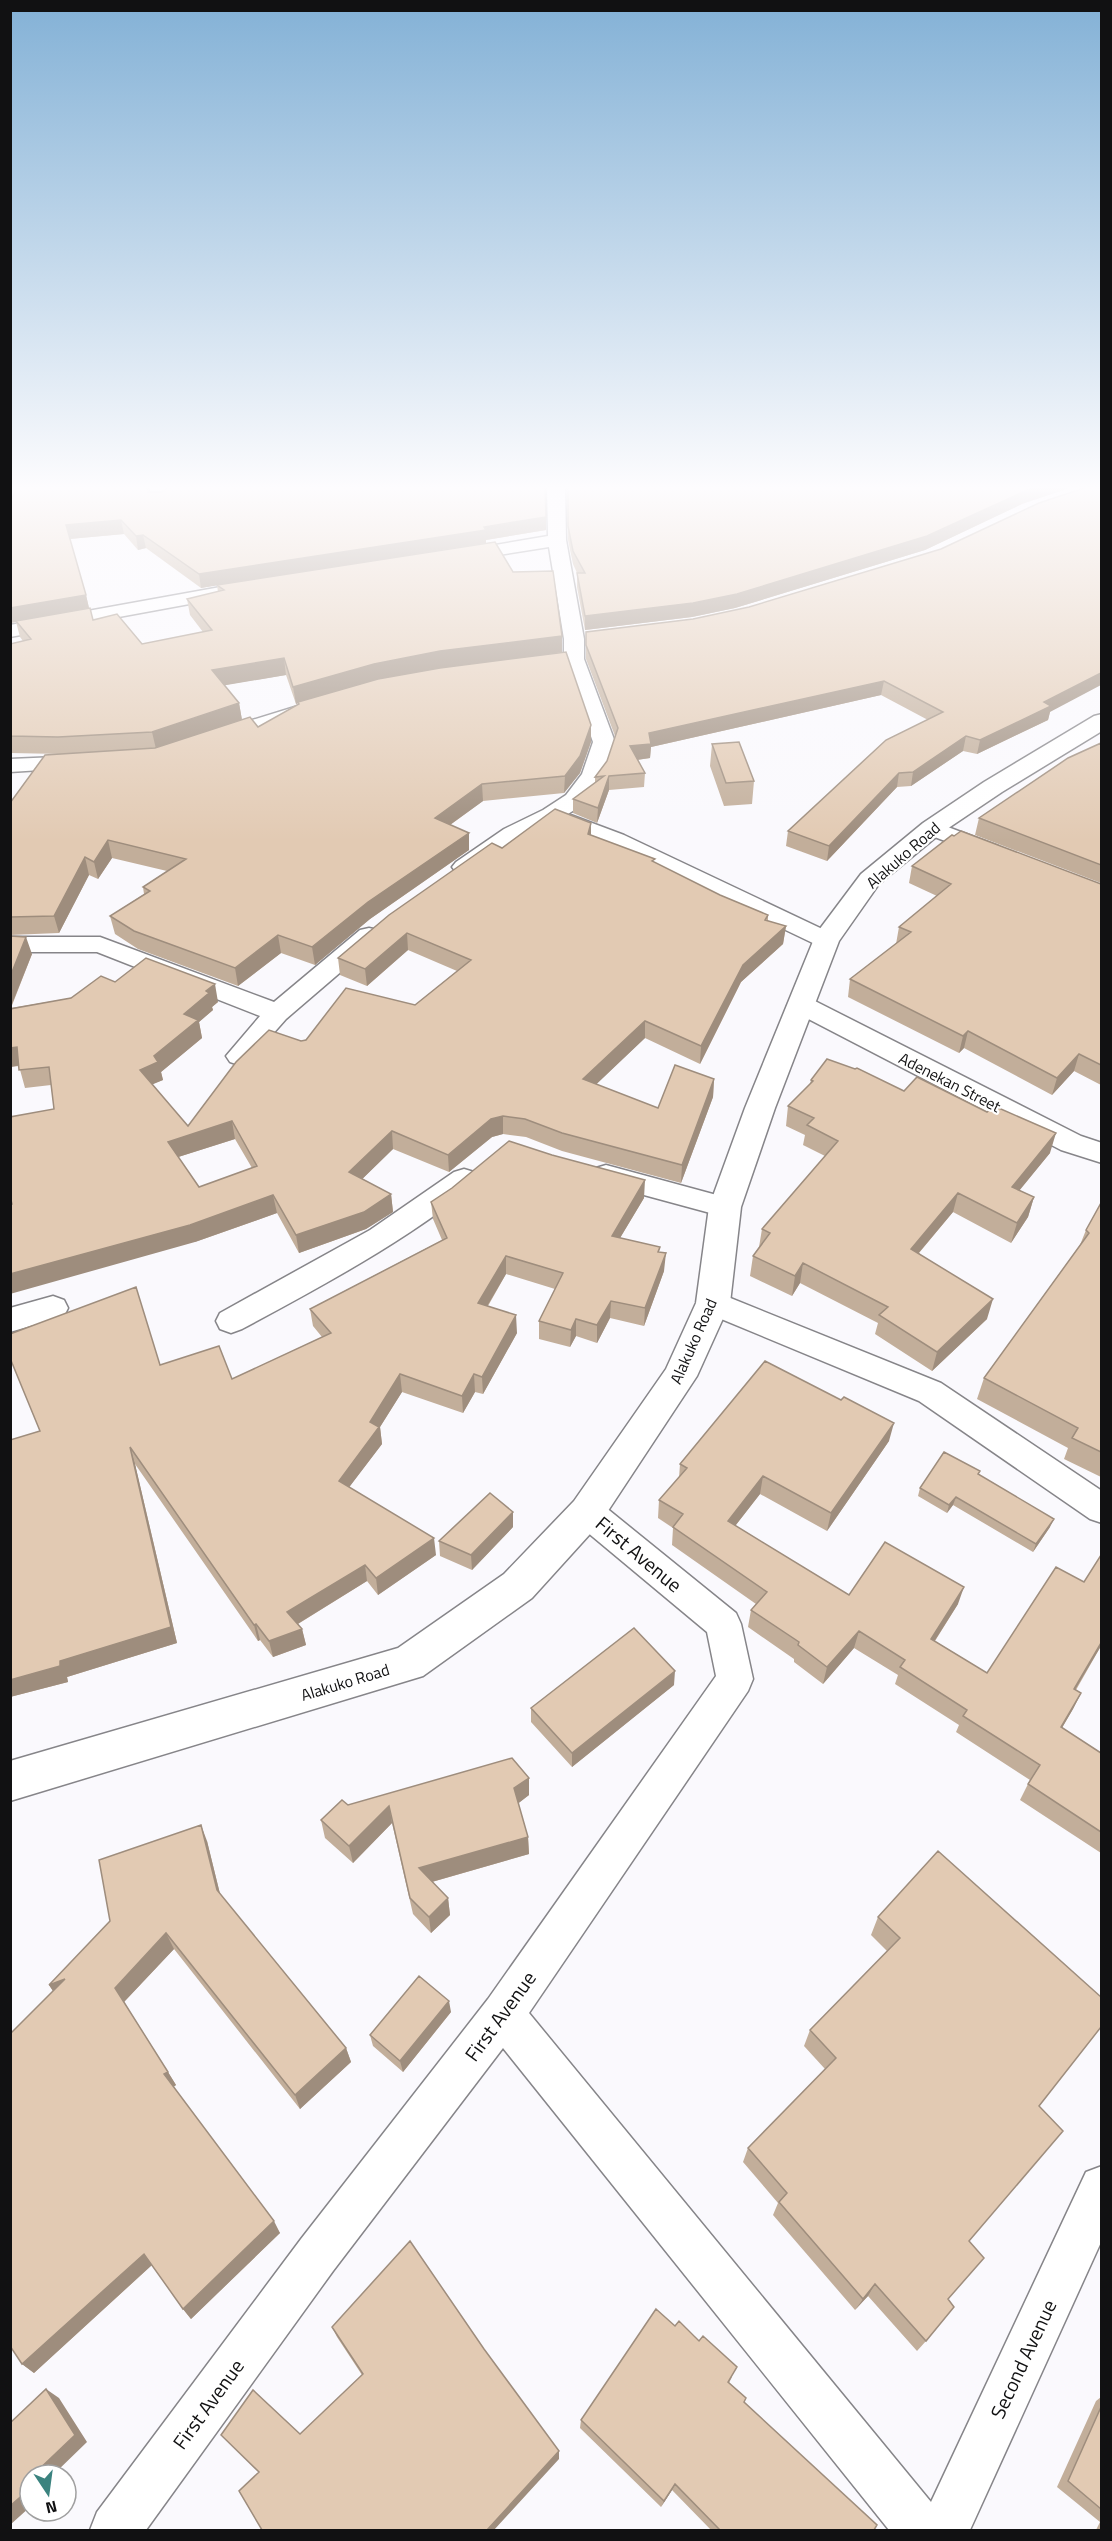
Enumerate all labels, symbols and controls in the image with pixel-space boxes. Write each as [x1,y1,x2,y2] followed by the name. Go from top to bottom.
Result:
[861,816,945,894] street label: Alakuko Road
[895,1046,1006,1118] street label: Adenekan Street
[663,1294,723,1388] street label: Alakuko Road
[589,1508,689,1600] street label: First Avenue
[298,1657,392,1707] street label: Alakuko Road
[457,1964,543,2068] street label: First Avenue
[982,2294,1064,2424] street label: Second Avenue
[165,2352,251,2456] street label: First Avenue
[18,2463,78,2523] north arrow
[43,2495,59,2521] text: N

